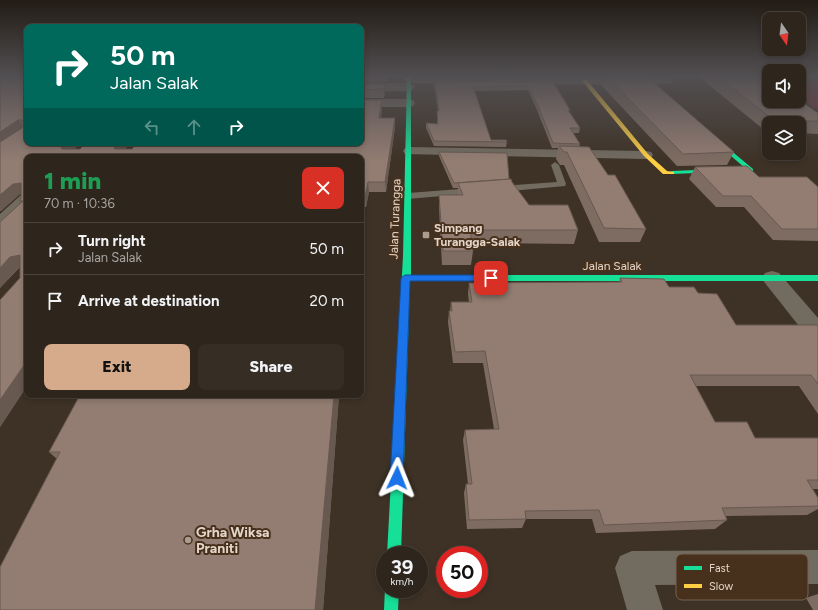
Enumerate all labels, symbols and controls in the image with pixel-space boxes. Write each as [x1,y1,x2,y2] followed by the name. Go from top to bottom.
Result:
[762,12,806,56] north arrow
[762,12,806,160] map controls
[110,38,176,72] text: 50 m
[44,40,96,92] icon: right
[762,64,806,108] button: sound
[110,72,198,94] text: Jalan Salak
[141,116,163,138] icon: left
[183,116,205,138] icon: ahead
[225,116,247,138] icon: right
[762,116,806,160] button: layers
[44,166,101,195] text: 1 min
[302,167,344,209] button: close
[387,178,403,260] street label: Jalan Turangga
[44,196,115,211] text: 70 m · 10:36
[434,221,521,249] place label: Simpang Turangga-Salak
[421,230,431,240] marker: Simpang Turangga-Salak
[78,232,146,250] text: Turn right
[44,238,66,260] icon: right
[309,240,344,258] text: 50 m
[78,250,142,265] text: Jalan Salak
[583,259,642,273] street label: Jalan Salak
[474,261,508,295] pin
[480,267,502,289] icon: arrive
[44,290,66,312] icon: arrive
[78,292,219,310] text: Arrive at destination
[310,292,344,310] text: 20 m
[44,344,190,390] button: Exit
[198,344,344,390] button: Share
[376,457,418,499] position arrow
[196,524,269,557] place label: Grha Wiksa Praniti
[183,535,193,545] marker: Grha Wiksa Praniti
[436,546,488,598] speed limit sign: 50
[676,554,808,600] legend
[391,555,413,579] text: 39
[709,562,730,575] text: Fast
[391,575,413,588] text: km/h
[709,580,733,593] text: Slow

